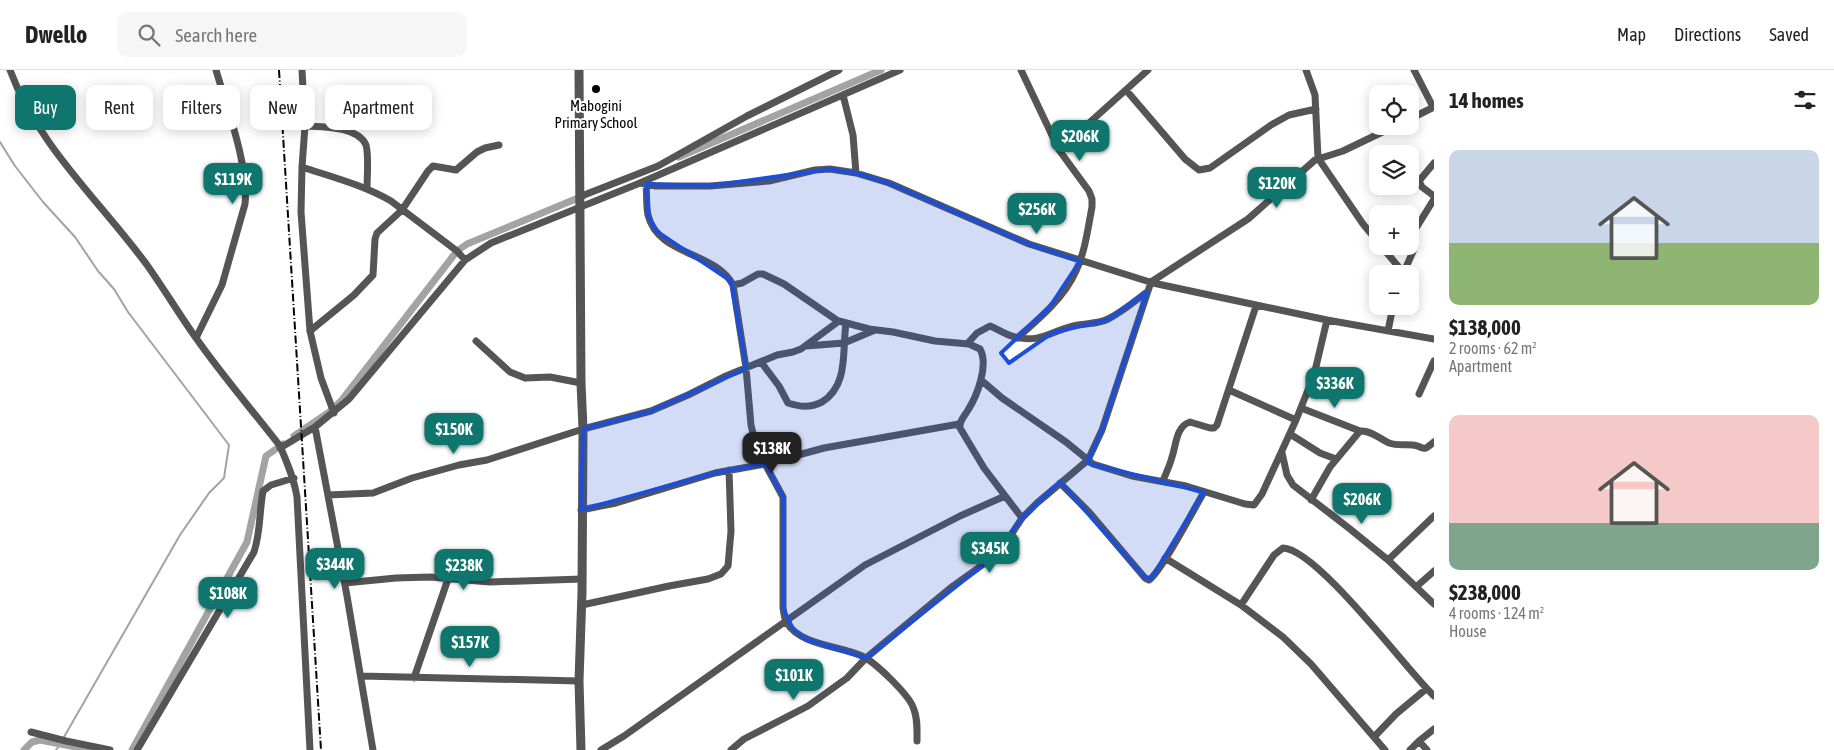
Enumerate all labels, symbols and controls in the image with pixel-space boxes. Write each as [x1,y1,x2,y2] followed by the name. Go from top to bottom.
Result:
[117,12,467,57] search box
[25,21,87,48] text: Dwello
[135,21,163,49] icon: search
[175,24,257,46] text: Search here
[1617,24,1646,45] text: Map
[1674,24,1741,45] text: Directions
[1769,24,1809,45] text: Saved
[590,83,602,95] marker: Mabogini Primary School
[15,85,76,130] chip: Buy
[86,85,153,130] chip: Rent
[163,85,240,130] chip: Filters
[250,85,315,130] chip: New
[325,85,432,130] chip: Apartment
[1369,85,1419,315] map controls
[1369,85,1419,135] button: locate
[1791,86,1819,114] icon: filters
[1449,88,1524,112] text: 14 homes
[555,97,637,131] place label: Mabogini Primary School
[1045,119,1115,162] pin: $206K
[1061,127,1099,145] text: $206K
[1369,145,1419,195] button: layers
[198,162,268,205] pin: $119K
[1242,166,1312,209] pin: $120K
[214,170,252,188] text: $119K
[1258,174,1296,192] text: $120K
[1589,183,1679,273] icon: home
[1002,192,1072,235] pin: $256K
[1018,200,1056,218] text: $256K
[1369,205,1419,255] button: +
[1369,265,1419,315] button: −
[1449,315,1521,339] text: $138,000
[1449,339,1537,357] text: 2 rooms · 62 m²
[1449,357,1512,375] text: Apartment
[1300,366,1370,409] pin: $336K
[1316,374,1354,392] text: $336K
[419,412,489,455] pin: $150K
[435,420,473,438] text: $150K
[737,432,807,474] pin: $138K
[753,439,791,457] text: $138K
[1589,448,1679,538] icon: home
[1327,482,1397,525] pin: $206K
[1343,490,1381,508] text: $206K
[955,532,1025,574] pin: $345K
[971,539,1009,557] text: $345K
[300,548,370,590] pin: $344K
[429,548,499,591] pin: $238K
[316,555,354,573] text: $344K
[445,556,483,574] text: $238K
[193,576,263,619] pin: $108K
[1449,580,1521,604] text: $238,000
[209,584,247,602] text: $108K
[1449,604,1544,622] text: 4 rooms · 124 m²
[1449,622,1486,640] text: House
[435,626,505,668] pin: $157K
[451,633,489,651] text: $157K
[759,658,829,701] pin: $101K
[775,666,813,684] text: $101K

